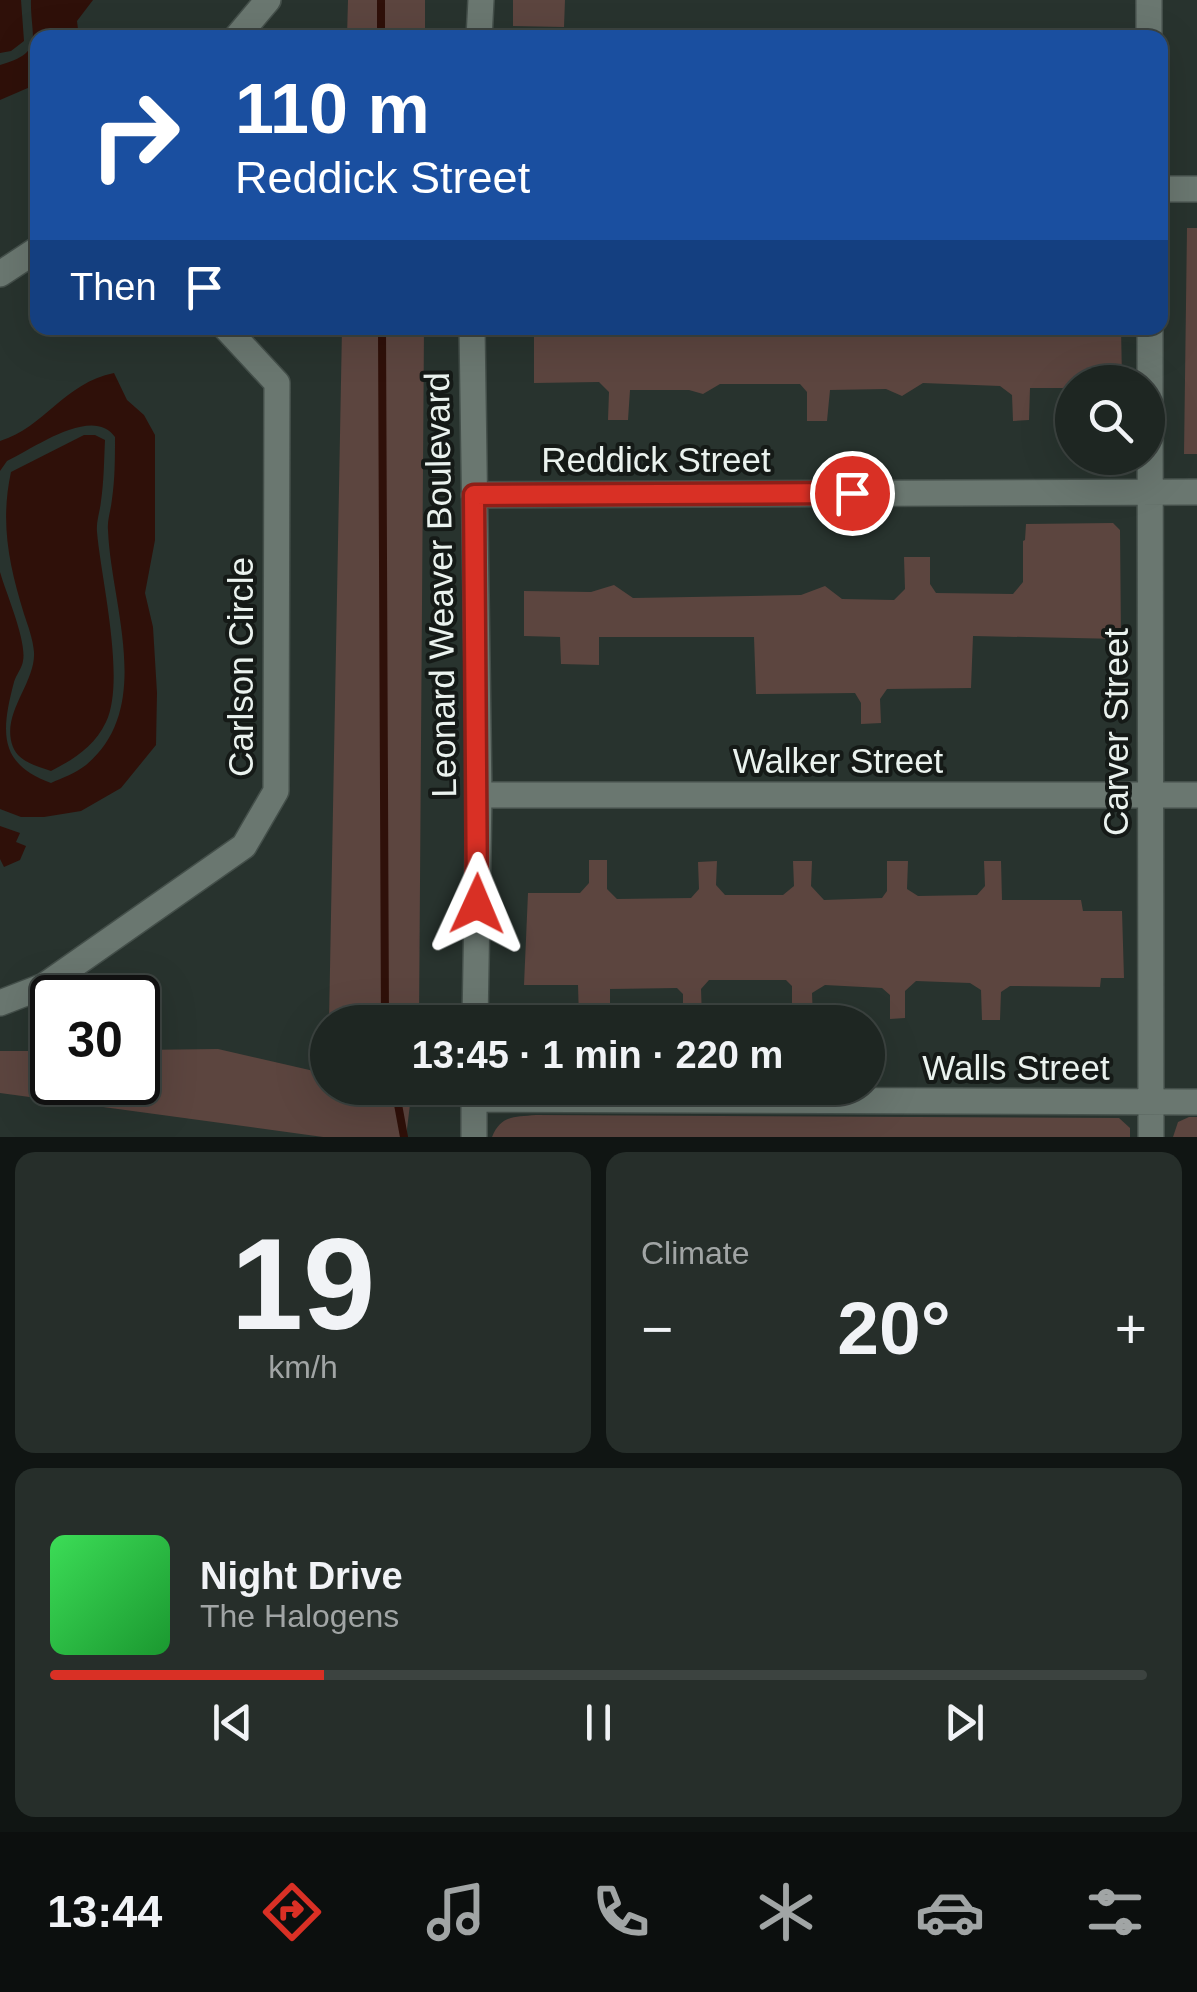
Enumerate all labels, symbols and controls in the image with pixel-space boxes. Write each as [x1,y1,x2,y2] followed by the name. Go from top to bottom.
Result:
[70,70,200,200] icon: right
[235,70,430,148] text: 110 m
[235,152,530,203] text: Reddick Street
[177,260,232,315] icon: arrive
[70,266,157,308] text: Then
[1055,365,1165,475] map controls
[1055,365,1165,475] button: search
[417,372,463,798] street label: Leonard Weaver Boulevard
[541,440,771,479] street label: Reddick Street
[810,451,895,536] pin
[825,466,880,521] icon: arrive
[221,557,260,777] street label: Carlson Circle
[1096,628,1135,836] street label: Carver Street
[733,741,944,780] street label: Walker Street
[425,852,529,956] position arrow
[30,975,160,1105] speed limit sign: 30
[412,1034,783,1076] text: 13:45 · 1 min · 220 m
[922,1048,1110,1087] street label: Walls Street
[231,1211,375,1357] text: 19
[641,1235,749,1271] text: Climate
[837,1286,951,1370] text: 20°
[641,1298,673,1360] text: −
[1115,1298,1147,1360] text: +
[268,1349,338,1385] text: km/h
[200,1555,403,1597] text: Night Drive
[200,1598,399,1634] text: The Halogens
[205,1695,260,1750] icon: previous
[571,1695,626,1750] icon: pause
[937,1695,992,1750] icon: next
[257,1877,327,1947] icon: directions
[421,1877,491,1947] icon: music
[586,1877,656,1947] icon: phone
[751,1877,821,1947] icon: climate
[915,1877,985,1947] icon: car
[1080,1877,1150,1947] icon: filters
[47,1886,162,1937] text: 13:44

